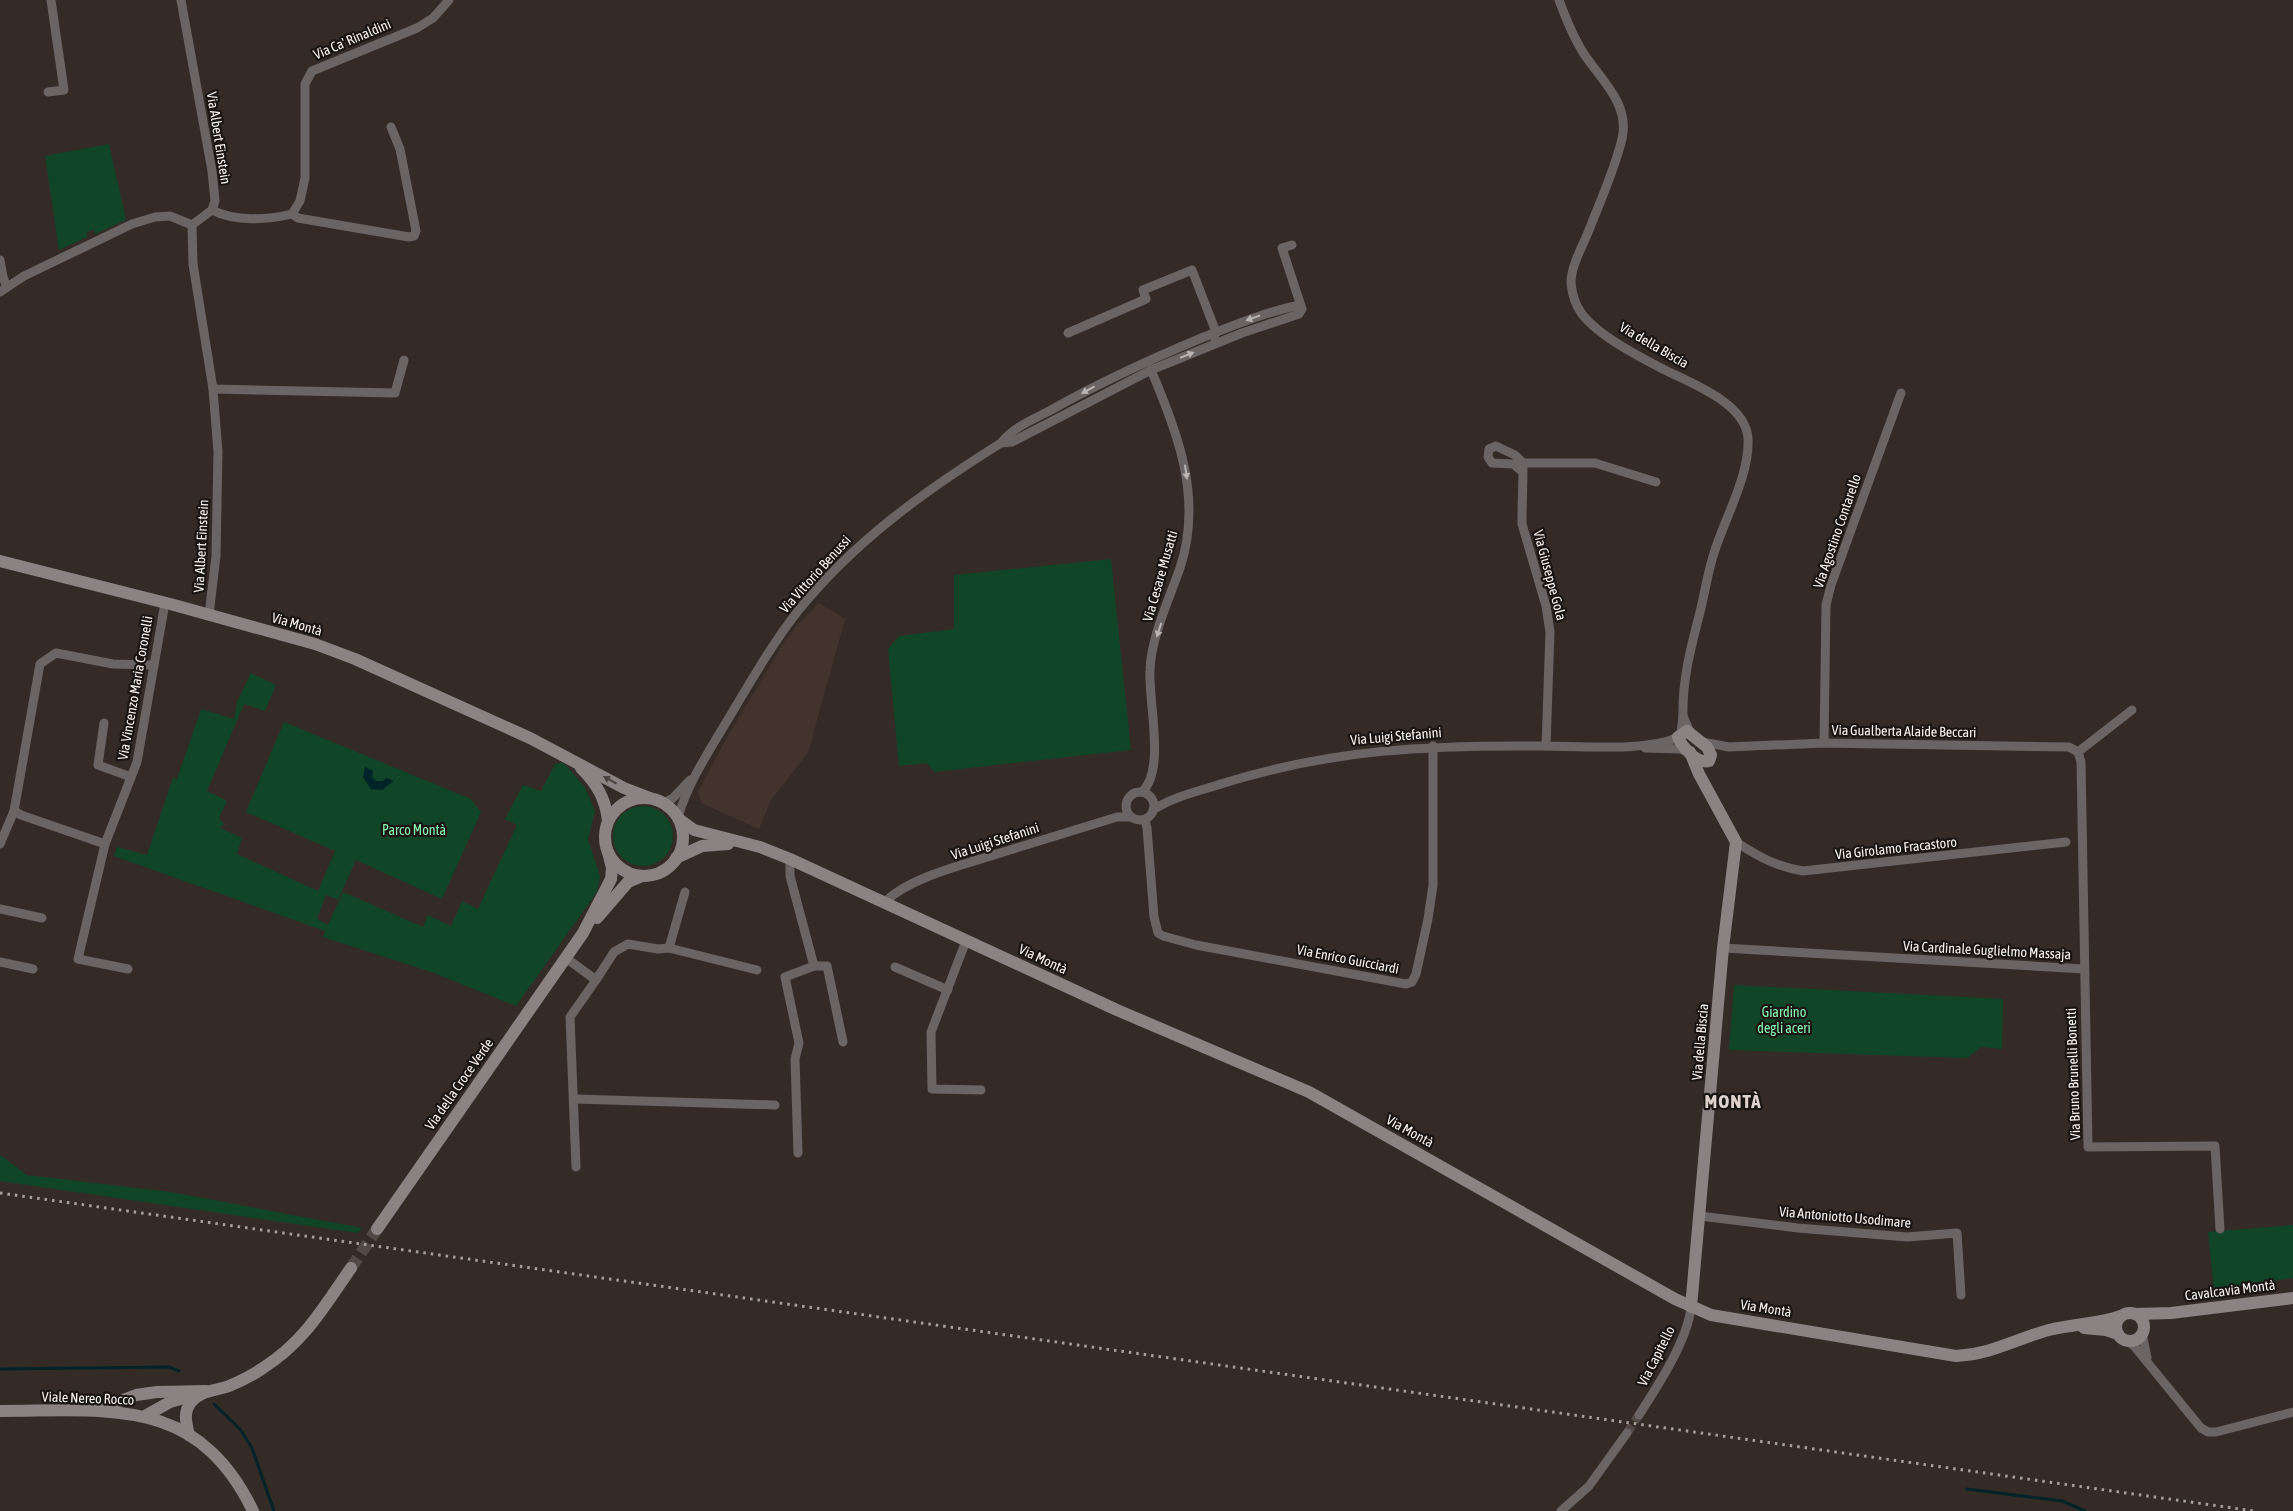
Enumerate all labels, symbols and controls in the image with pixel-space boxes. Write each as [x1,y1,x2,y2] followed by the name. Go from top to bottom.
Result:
[311,16,393,62] street label: Via Ca' Rinaldini
[204,91,234,185] street label: Via Albert Einstein
[1246,315,1261,322] one-way arrow
[1617,319,1691,371] street label: Via della Biscia
[1180,350,1194,358] one-way arrow
[1081,386,1096,394] one-way arrow
[1182,464,1190,480] one-way arrow
[1810,472,1864,590] street label: Via Agostino Contarello
[191,499,211,593] street label: Via Albert Einstein
[1530,528,1570,622] street label: Via Giuseppe Gola
[1139,529,1181,623] street label: Via Cesare Musatti
[776,532,854,616] street label: Via Vittorio Benussi
[270,609,324,639] street label: Via Montà
[114,615,156,761] street label: Via Vincenzo Maria Coronelli
[1155,623,1163,638] one-way arrow
[1832,722,1976,740] street label: Via Gualberta Alaide Beccari
[1350,724,1442,748] street label: Via Luigi Stefanini
[603,775,616,784] one-way arrow
[949,819,1041,863] street label: Via Luigi Stefanini
[382,822,446,838] park label: Parco Montà
[1834,834,1958,862] street label: Via Girolamo Fracastoro
[1903,938,2071,962] street label: Via Cardinale Guglielmo Massaja
[1016,941,1070,977] street label: Via Montà
[1296,941,1400,977] street label: Via Enrico Guicciardi
[1689,1003,1711,1081] street label: Via della Biscia
[1757,1004,1811,1036] park label: Giardino degli aceri
[2063,1008,2083,1140] street label: Via Bruno Brunelli Bonetti
[422,1035,496,1133] street label: Via della Croce Verde
[1705,1090,1761,1112] district label: MONTÀ
[1383,1111,1437,1151] street label: Via Montà
[1778,1203,1912,1231] street label: Via Antoniotto Usodimare
[2184,1277,2276,1303] street label: Cavalcavia Montà
[1739,1296,1793,1320] street label: Via Montà
[1634,1323,1678,1389] street label: Via Capitello
[42,1388,134,1408] street label: Viale Nereo Rocco

